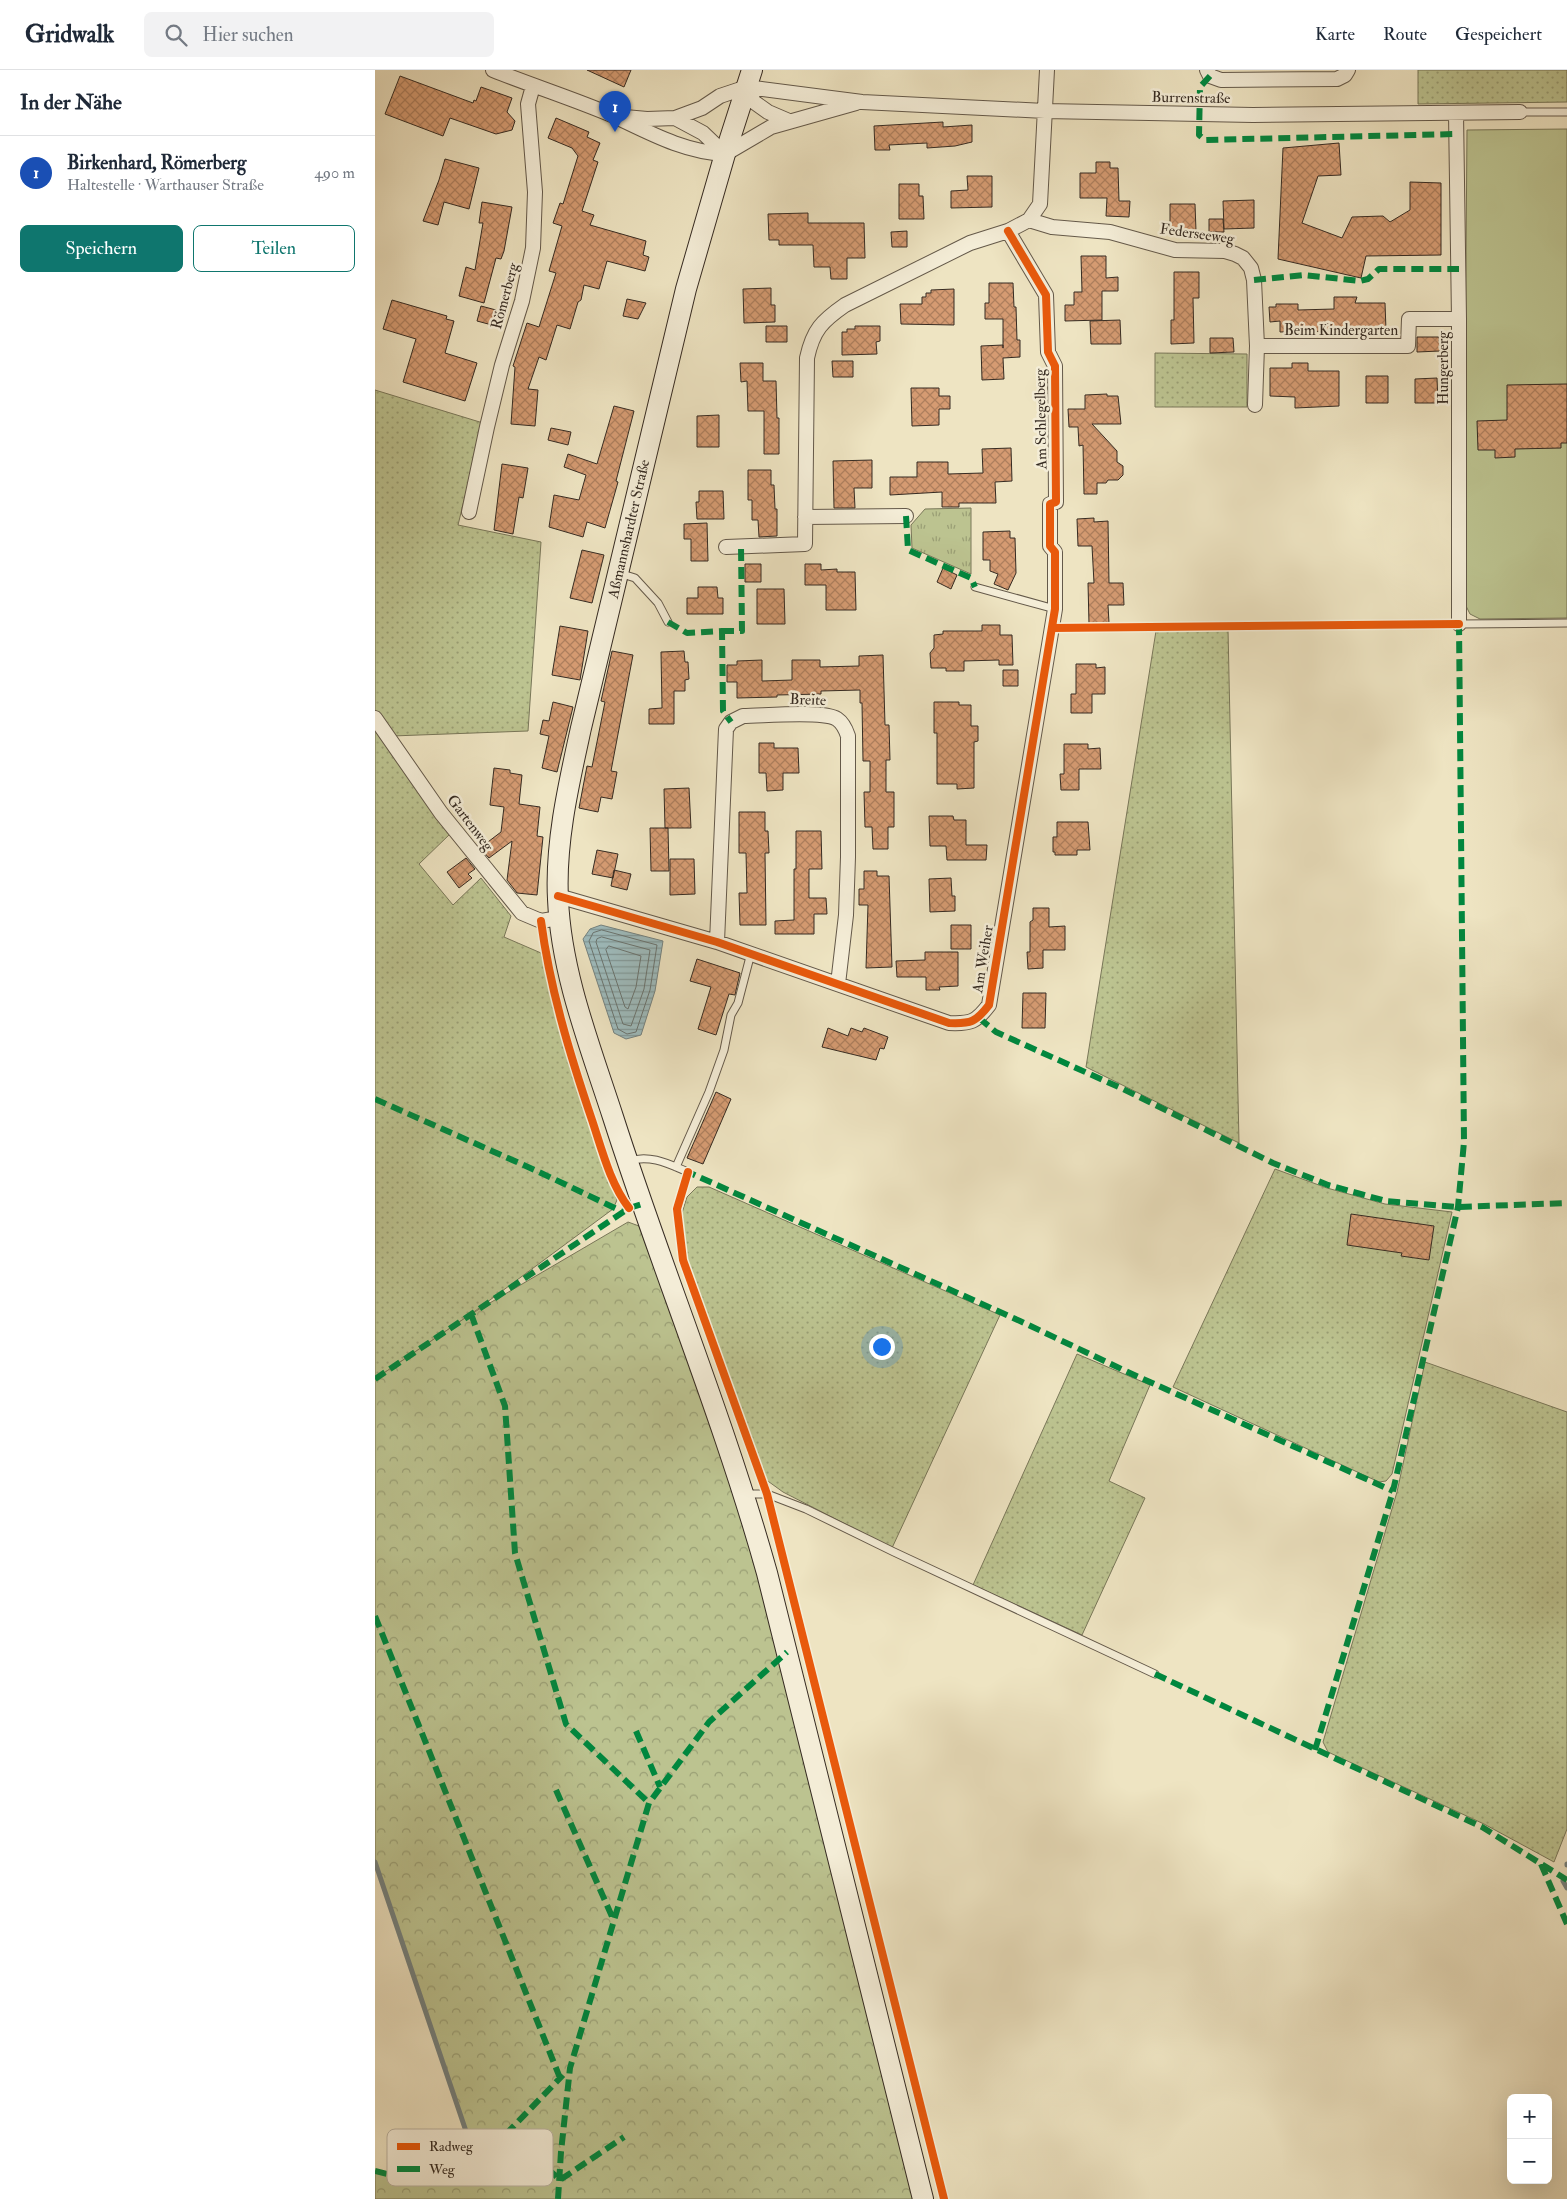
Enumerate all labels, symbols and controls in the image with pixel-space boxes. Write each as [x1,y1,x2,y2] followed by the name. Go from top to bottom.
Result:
[144,12,494,57] search box
[25,19,114,50] text: Gridwalk
[162,21,190,49] icon: search
[202,23,294,47] text: Hier suchen
[1315,23,1355,46] text: Karte
[1383,23,1427,46] text: Route
[1455,23,1542,46] text: Gespeichert
[1151,88,1231,108] street label: Burrenstraße
[20,89,122,116] text: In der Nähe
[599,91,631,132] pin: 1
[67,151,246,175] text: Birkenhard, Römerberg
[33,163,39,183] text: 1
[314,163,355,183] text: 490 m
[67,175,264,195] text: Haltestelle · Warthauser Straße
[1159,219,1236,249] street label: Federseeweg
[20,225,183,272] button: Speichern
[193,225,355,272] button: Teilen
[487,260,523,331] street label: Römerberg
[1284,321,1398,340] street label: Beim Kindergarten
[1434,331,1453,405] street label: Hungerberg
[1031,368,1051,470] street label: Am Schlegelberg
[604,458,654,601] street label: Aßmannshardter Straße
[789,690,827,710] street label: Breite
[443,791,498,855] street label: Gartenweg
[968,923,998,995] street label: Am Weiher
[869,1334,895,1360] your location
[1507,2094,1552,2184] map controls
[1507,2094,1552,2139] button: +
[387,2129,553,2186] legend
[429,2138,474,2155] text: Radweg
[1507,2139,1552,2184] button: −
[428,2161,456,2178] text: Weg

